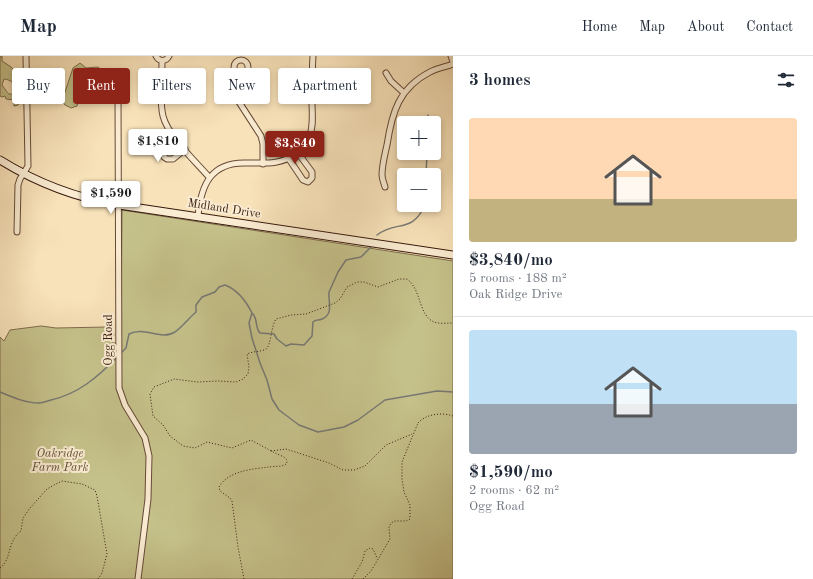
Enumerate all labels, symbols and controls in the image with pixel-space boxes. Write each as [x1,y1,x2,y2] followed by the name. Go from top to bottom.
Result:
[20,18,57,37] text: Map
[582,20,617,34] text: Home
[639,20,665,34] text: Map
[687,20,724,34] text: About
[746,20,793,34] text: Contact
[12,68,65,104] chip: Buy
[73,68,130,104] chip: Rent
[138,68,206,104] chip: Filters
[214,68,270,104] chip: New
[278,68,371,104] chip: Apartment
[775,69,797,91] icon: filters
[469,72,531,89] text: 3 homes
[397,116,441,212] map controls
[397,116,441,160] button: +
[125,129,191,163] pin: $1,810
[262,131,328,165] pin: $3,840
[137,135,179,148] text: $1,810
[274,137,316,150] text: $3,840
[597,144,669,216] icon: home
[397,168,441,212] button: −
[78,181,144,215] pin: $1,590
[90,187,132,200] text: $1,590
[187,197,262,221] street label: Midland Drive
[469,252,553,269] text: $3,840/mo
[469,272,567,285] text: 5 rooms · 188 m²
[469,288,562,301] text: Oak Ridge Drive
[103,314,115,366] street label: Ogg Road
[597,356,669,428] icon: home
[31,448,89,474] park label: Oakridge Farm Park
[469,464,553,481] text: $1,590/mo
[469,484,559,497] text: 2 rooms · 62 m²
[469,500,525,513] text: Ogg Road

